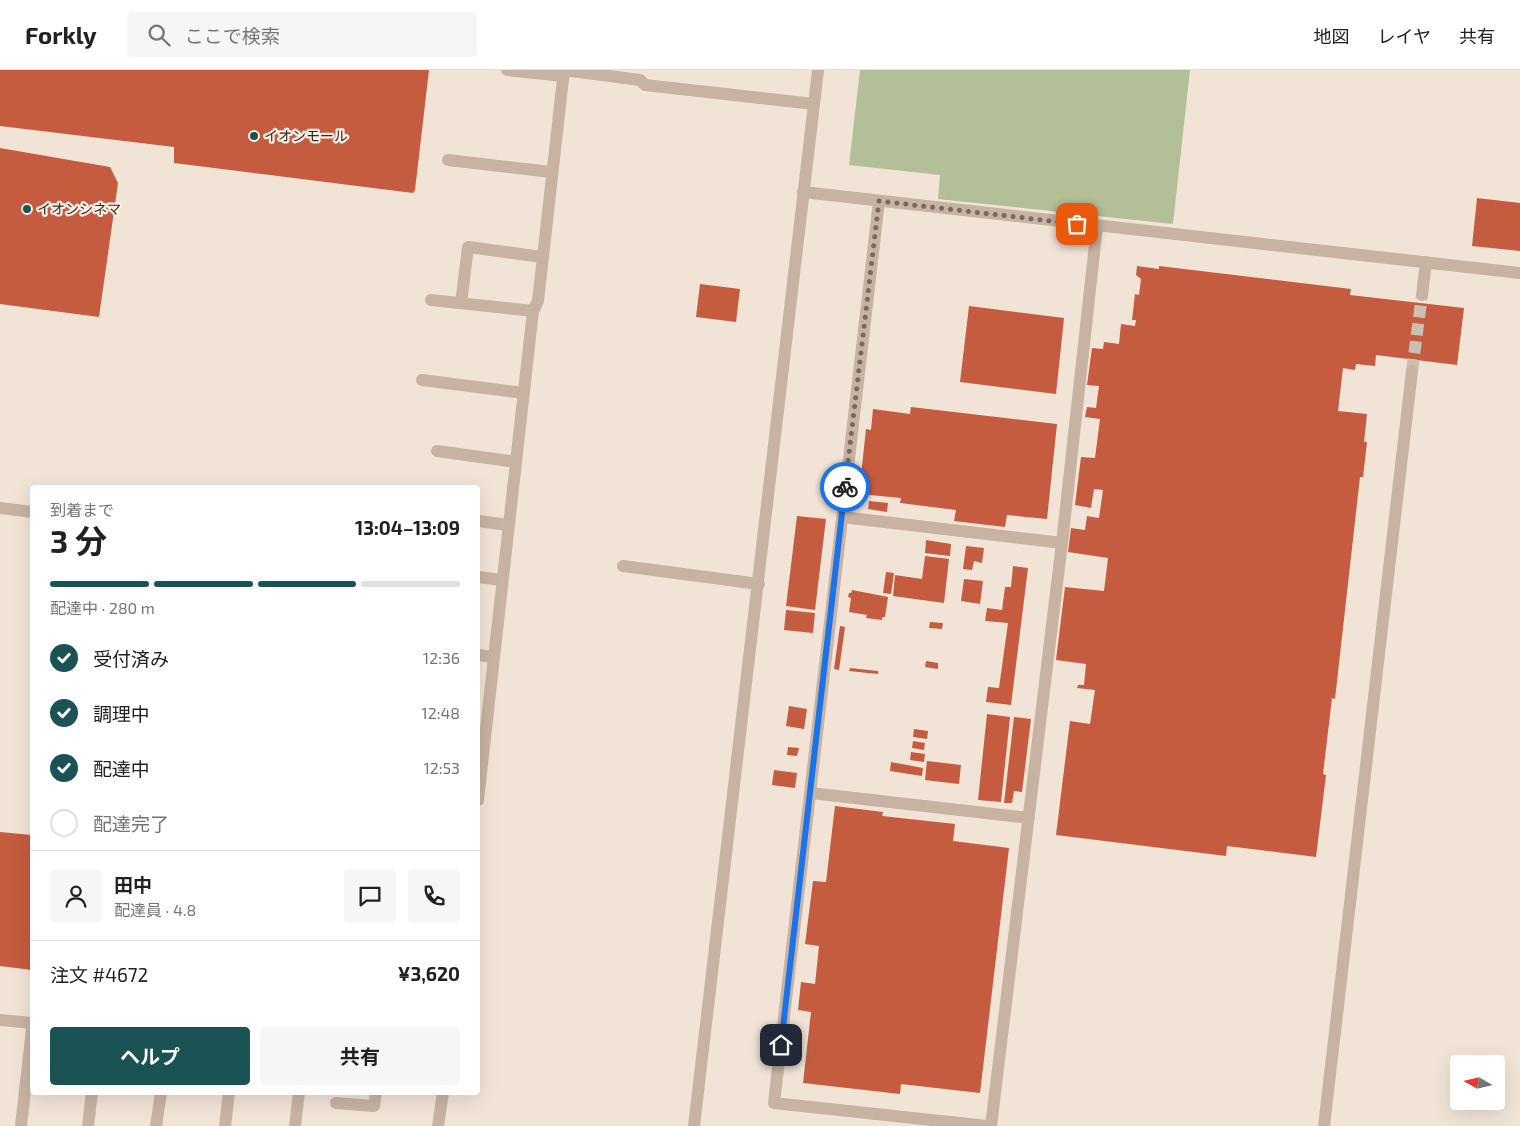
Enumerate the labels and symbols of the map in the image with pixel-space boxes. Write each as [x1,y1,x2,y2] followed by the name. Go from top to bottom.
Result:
[264,127,348,144] place label: イオンモール
[248,130,260,142] marker: イオンモール
[37,200,121,217] place label: イオンシネマ
[21,203,33,215] marker: イオンシネマ
[1056,203,1098,245] pin
[820,462,870,512] courier
[760,1024,802,1066] pin
[1450,1055,1505,1110] north arrow

